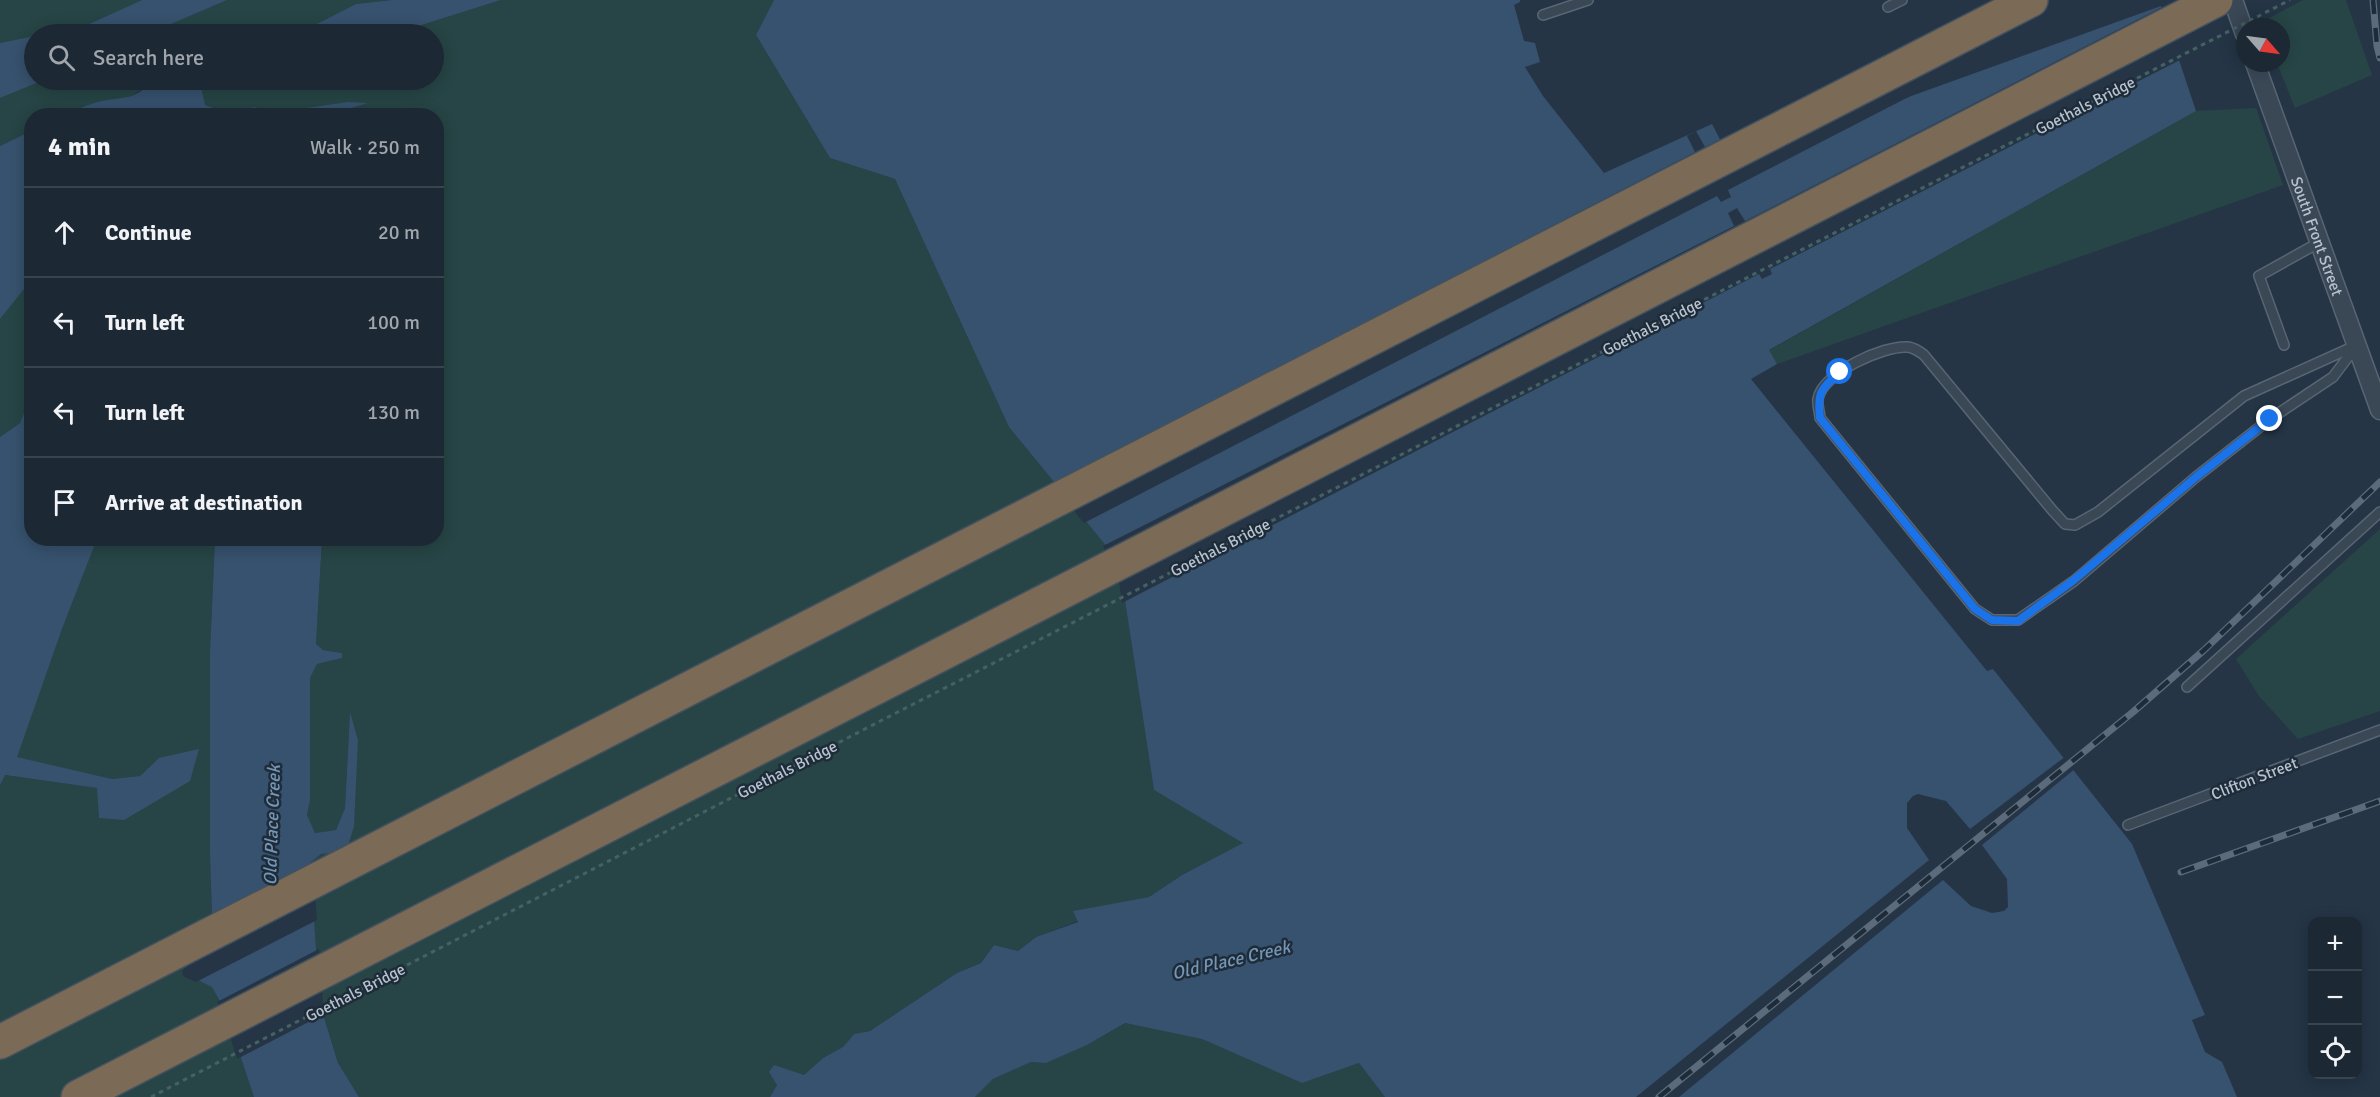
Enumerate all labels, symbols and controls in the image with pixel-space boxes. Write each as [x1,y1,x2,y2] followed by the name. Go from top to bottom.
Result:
[2236,18,2290,72] north arrow
[24,24,444,90] search box
[45,41,78,74] icon: search
[93,44,204,71] text: Search here
[2032,72,2139,140] street label: Goethals Bridge
[48,131,111,163] text: 4 min
[310,135,420,160] text: Walk · 250 m
[2286,174,2347,299] street label: South Front Street
[48,216,81,249] icon: ahead
[105,219,192,246] text: Continue
[378,220,420,245] text: 20 m
[1599,293,1706,361] street label: Goethals Bridge
[48,306,81,339] icon: left
[105,309,185,336] text: Turn left
[367,310,420,335] text: 100 m
[1826,358,1852,384] route start
[48,396,81,429] icon: left
[105,399,185,426] text: Turn left
[367,400,420,425] text: 130 m
[2256,405,2282,431] route end
[48,486,81,519] icon: arrive
[105,489,302,516] text: Arrive at destination
[1167,514,1274,582] street label: Goethals Bridge
[734,736,841,804] street label: Goethals Bridge
[2208,753,2301,805] street label: Clifton Street
[259,762,285,886] water label: Old Place Creek
[2308,917,2362,1079] map controls
[2308,917,2362,971] button: +
[1170,935,1294,984] water label: Old Place Creek
[302,959,409,1027] street label: Goethals Bridge
[2308,971,2362,1025] button: −
[2308,1025,2362,1079] button: locate

